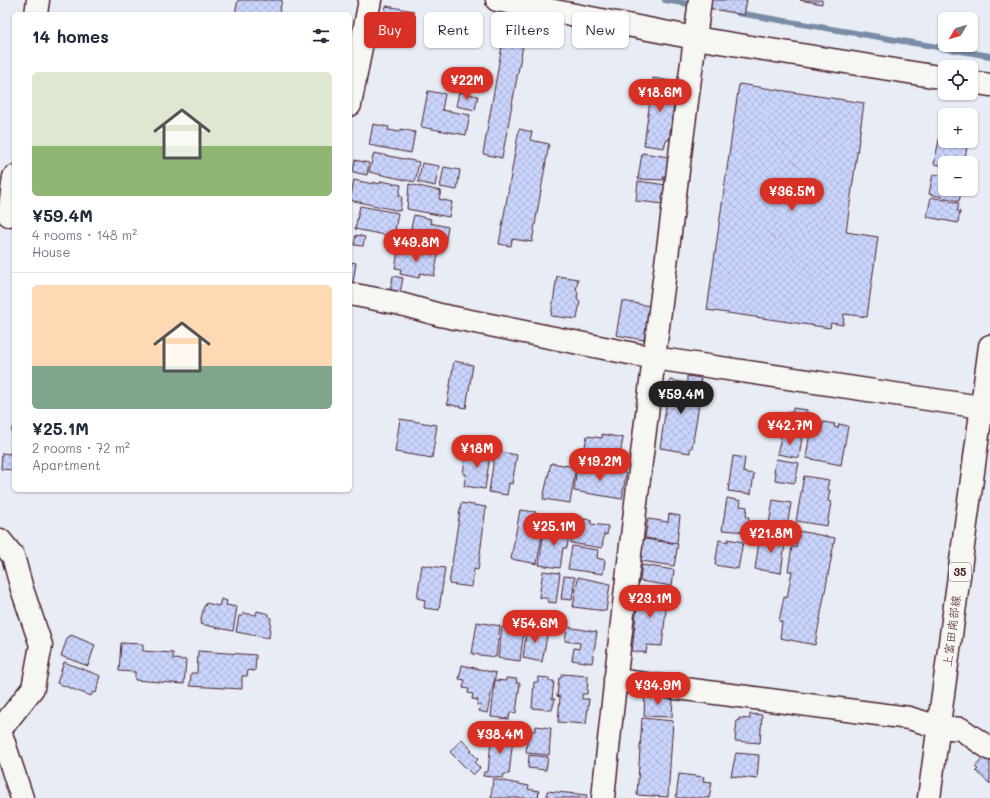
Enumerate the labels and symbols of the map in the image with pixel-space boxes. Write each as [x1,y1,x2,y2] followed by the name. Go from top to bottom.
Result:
[938,12,978,52] north arrow
[443,67,491,101] pin: ¥22M
[627,79,693,113] pin: ¥18.6M
[759,178,825,212] pin: ¥36.5M
[383,229,449,263] pin: ¥49.8M
[648,381,714,415] pin: ¥59.4M
[757,412,823,446] pin: ¥42.7M
[453,435,501,469] pin: ¥18M
[567,448,633,482] pin: ¥19.2M
[521,513,587,547] pin: ¥25.1M
[738,520,804,554] pin: ¥21.8M
[949,563,971,581] road number: 35
[617,585,683,619] pin: ¥23.1M
[939,594,963,668] street label: 上富田南部線
[502,610,568,644] pin: ¥54.6M
[625,672,691,706] pin: ¥34.9M
[467,721,533,755] pin: ¥38.4M

